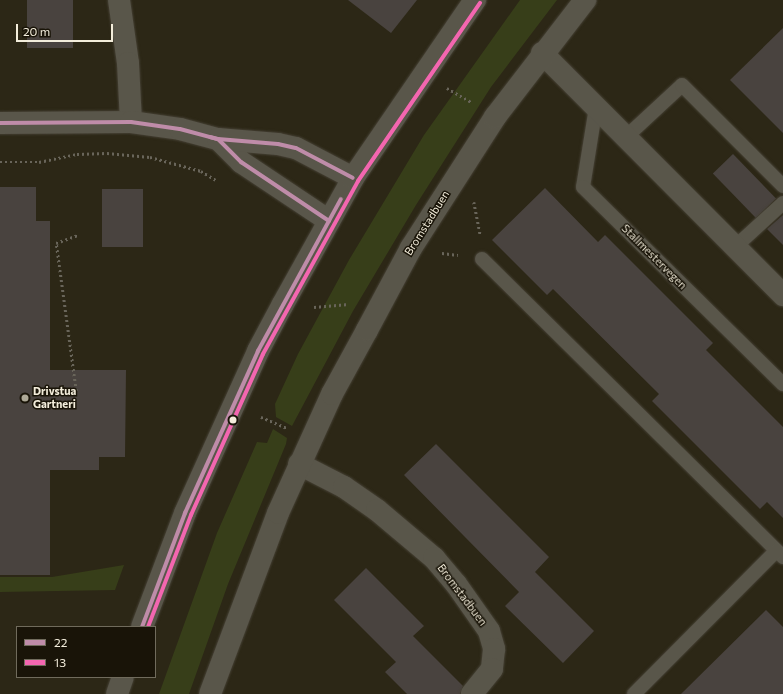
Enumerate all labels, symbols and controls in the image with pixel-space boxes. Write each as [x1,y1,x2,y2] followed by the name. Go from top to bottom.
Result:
[18,16,115,42] scale bar
[23,24,50,38] text: 20 m
[402,188,452,258] street label: Bromstadbuen
[619,222,689,292] street label: Stallmestervegen
[33,385,76,411] place label: Drivstua Gartneri
[20,393,30,403] marker: Drivstua Gartneri
[228,415,238,425] unlabelled marker
[435,562,489,628] street label: Bromstadbuen
[16,626,156,678] legend
[54,635,67,649] text: 22
[54,655,66,669] text: 13

